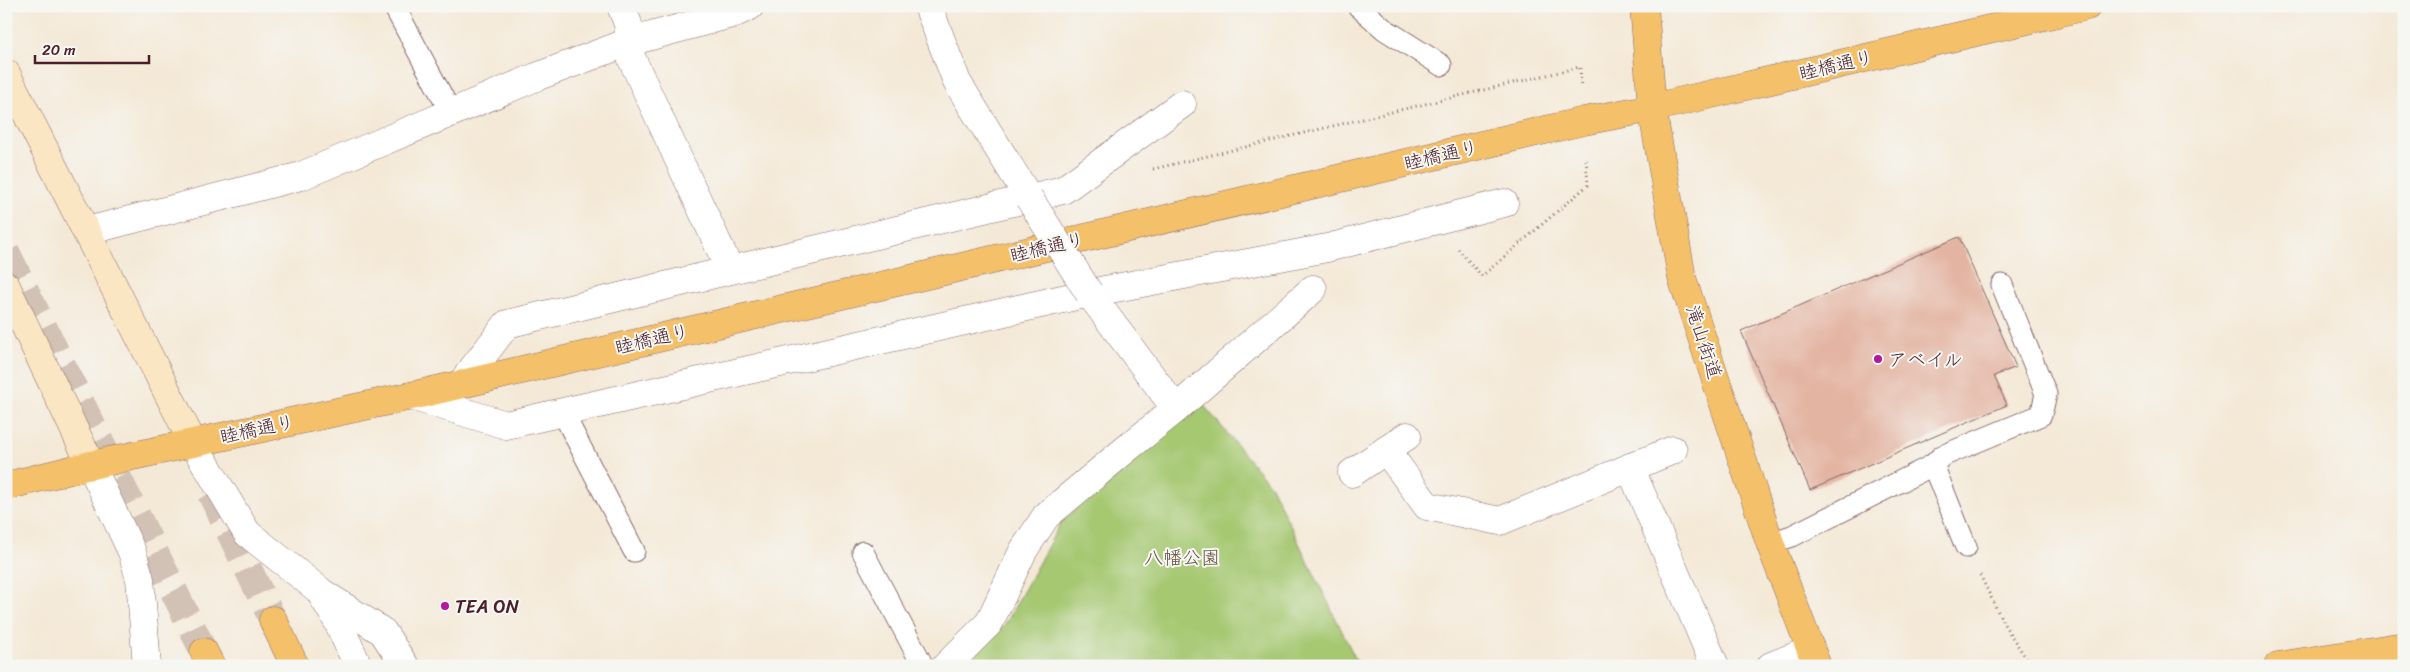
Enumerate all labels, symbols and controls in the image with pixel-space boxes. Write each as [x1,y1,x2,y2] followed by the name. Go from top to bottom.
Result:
[35,32,149,64] scale bar
[42,37,76,63] text: 20 m
[1795,40,1877,90] street label: 睦橋通り
[1400,130,1482,180] street label: 睦橋通り
[1006,222,1088,272] street label: 睦橋通り
[1677,301,1731,383] street label: 滝山街道
[611,314,693,364] street label: 睦橋通り
[1888,343,1963,376] place label: アベイル
[1872,353,1884,365] marker: アベイル
[216,405,298,453] street label: 睦橋通り
[1144,541,1220,574] park label: 八幡公園
[455,590,520,623] place label: TEA ON
[439,600,451,612] marker: TEA ON

